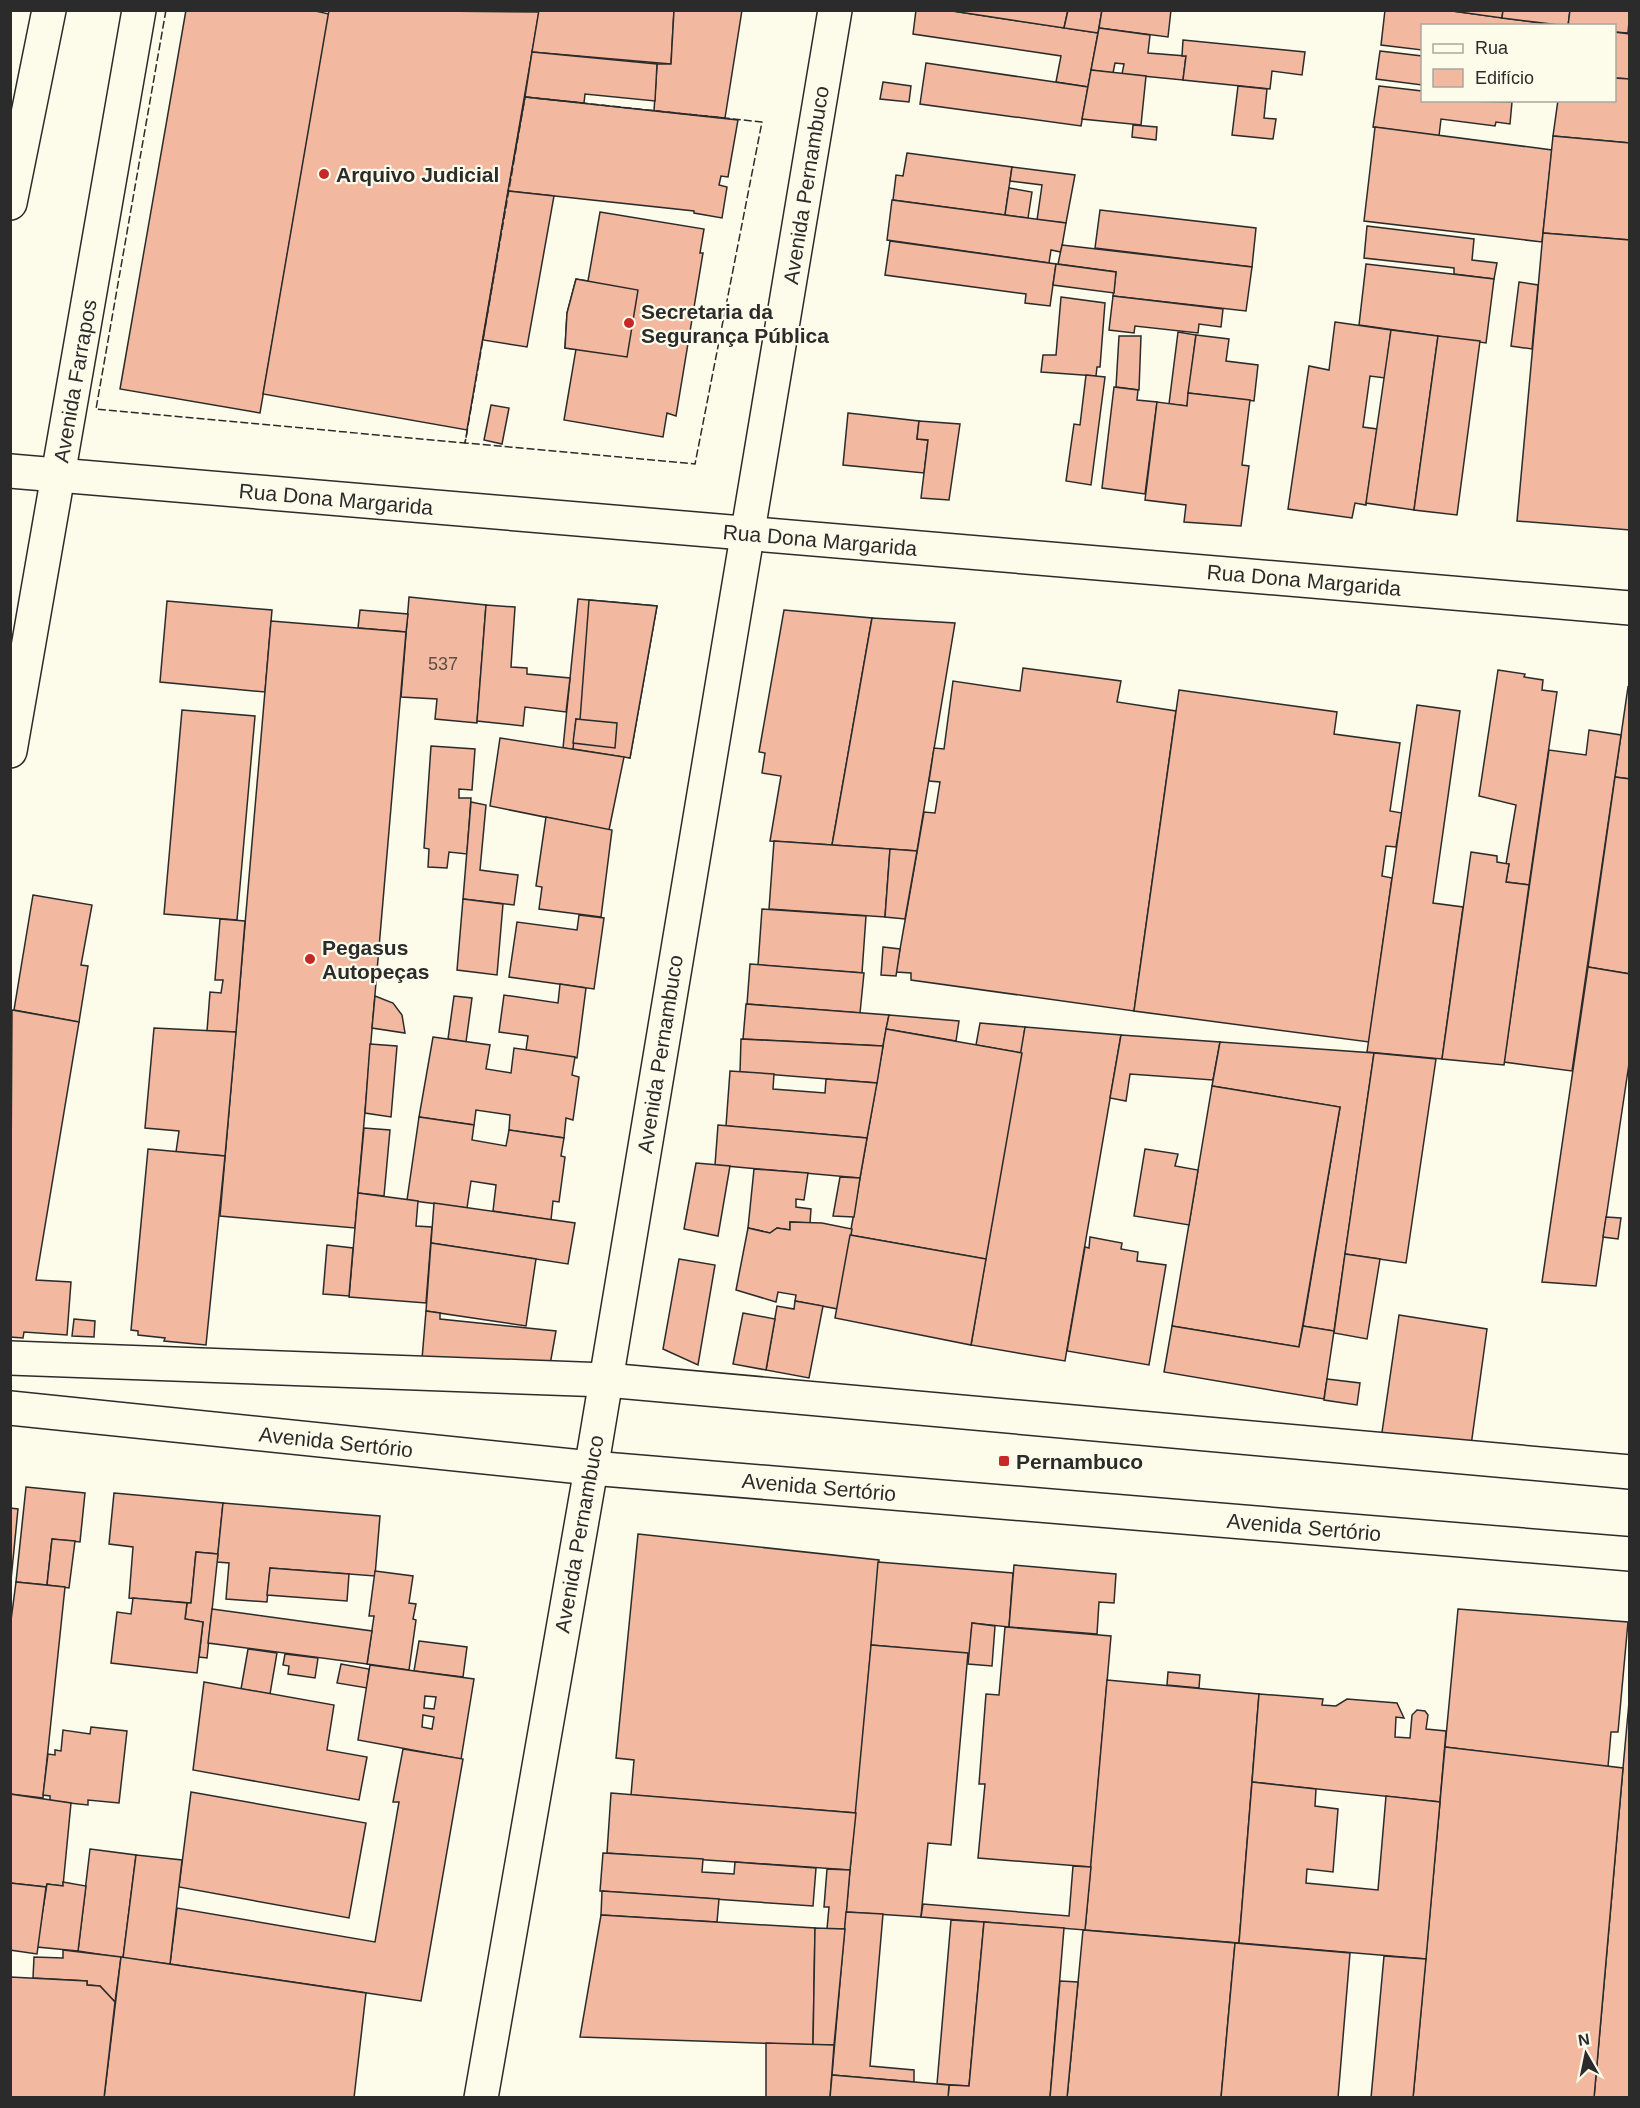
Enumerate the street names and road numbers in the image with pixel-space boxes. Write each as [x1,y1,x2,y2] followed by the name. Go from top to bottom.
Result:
[779,84,833,286] street label: Avenida Pernambuco
[49,298,101,464] street label: Avenida Farrapos
[238,479,434,519] street label: Rua Dona Margarida
[722,520,918,560] street label: Rua Dona Margarida
[1206,560,1402,600] street label: Rua Dona Margarida
[633,953,687,1155] street label: Avenida Pernambuco
[258,1422,414,1462] street label: Avenida Sertório
[550,1433,608,1635] street label: Avenida Pernambuco
[741,1469,897,1505] street label: Avenida Sertório
[1226,1509,1382,1545] street label: Avenida Sertório

